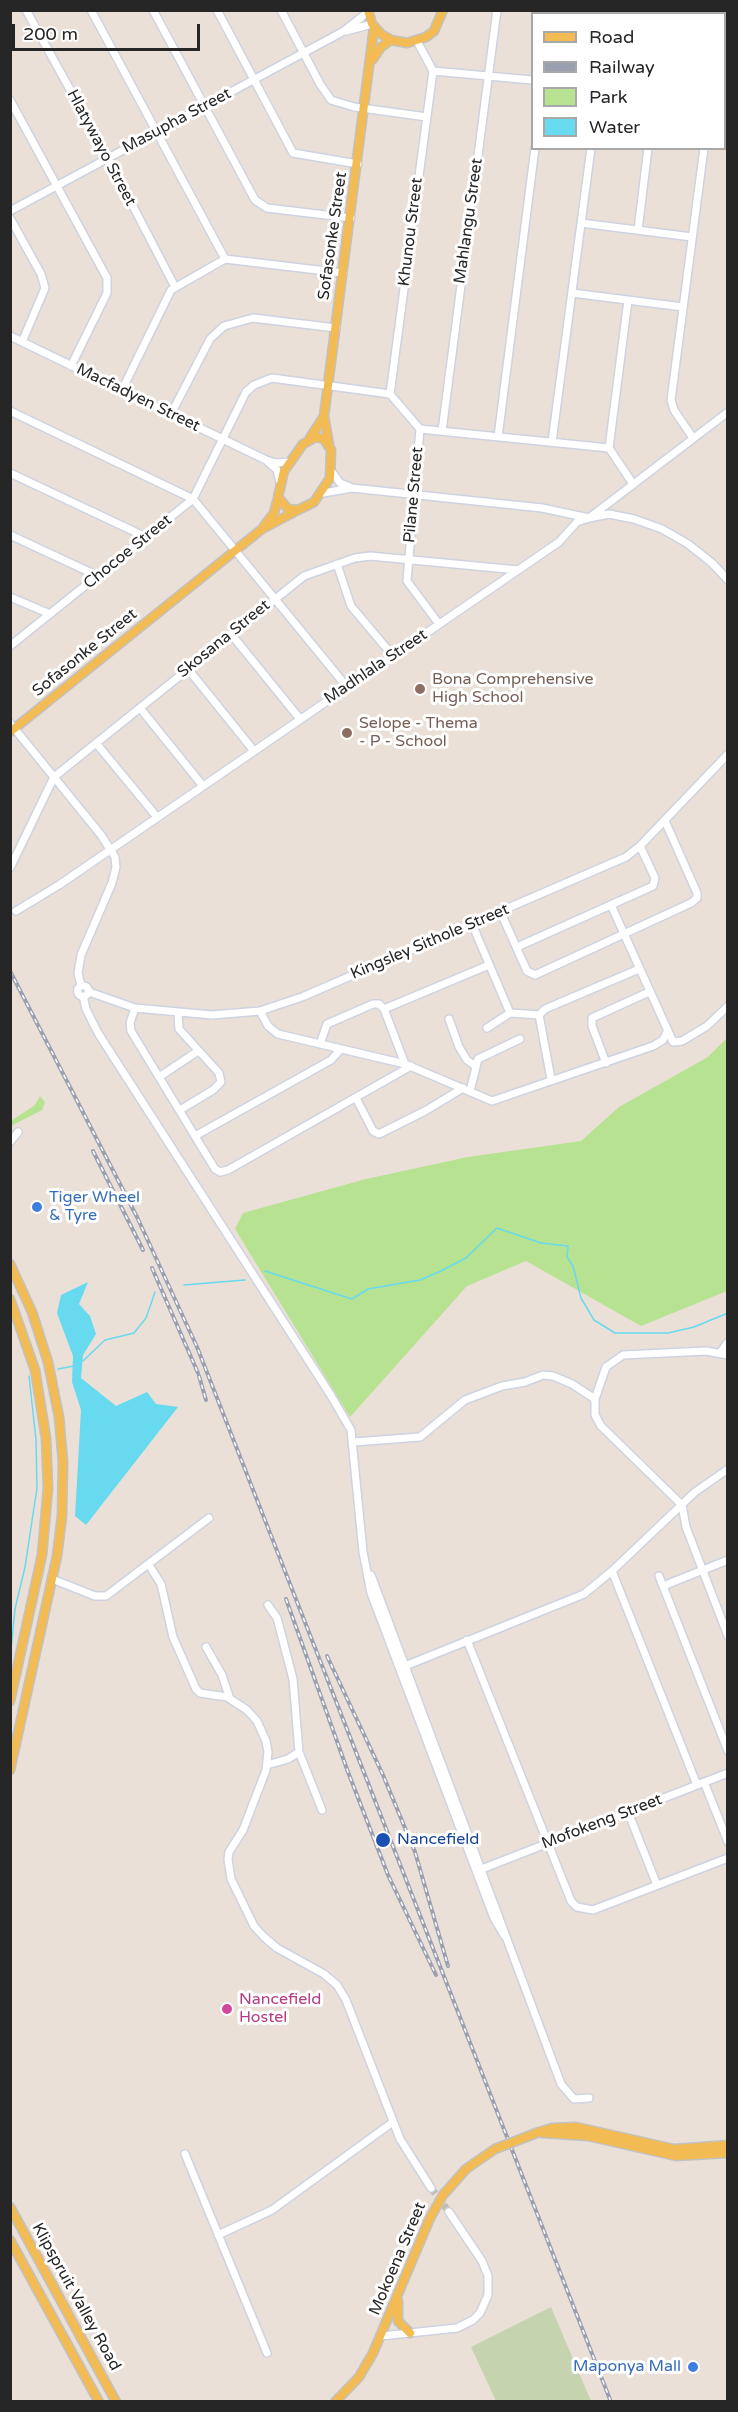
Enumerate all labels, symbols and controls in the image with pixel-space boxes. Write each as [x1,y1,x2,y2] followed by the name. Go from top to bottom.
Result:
[15,12,202,50] scale bar
[531,12,726,150] legend
[23,23,78,45] text: 200 m
[589,26,634,48] text: Road
[589,56,655,78] text: Railway
[119,84,235,158] street label: Masupha Street
[589,86,627,108] text: Park
[62,87,140,209] street label: Hlatywayo Street
[589,116,640,138] text: Water
[451,157,487,285] street label: Mahlangu Street
[315,171,351,301] street label: Sofasonke Street
[395,177,427,287] street label: Khunou Street
[73,360,203,436] street label: Macfadyen Street
[400,446,428,544] street label: Pilane Street
[80,511,176,593] street label: Chocoe Street
[174,596,274,682] street label: Skosana Street
[29,605,141,701] street label: Sofasonke Street
[321,625,431,709] street label: Madhlala Street
[432,670,594,708] place label: Bona Comprehensive High School
[413,682,427,696] marker: Bona Comprehensive High School
[359,714,478,752] place label: Selope - Thema - P - School
[340,726,354,740] marker: Selope - Thema - P - School
[348,900,512,984] street label: Kingsley Sithole Street
[49,1188,140,1226] place label: Tiger Wheel & Tyre
[30,1200,44,1214] marker: Tiger Wheel & Tyre
[539,1790,665,1854] street label: Mofokeng Street
[397,1830,479,1850] place label: Nancefield
[374,1831,392,1849] marker: Nancefield
[239,1990,321,2028] place label: Nancefield Hostel
[220,2002,234,2016] marker: Nancefield Hostel
[366,2200,430,2318] street label: Mokoena Street
[27,2220,125,2374] street label: Klipspruit Valley Road
[573,2357,681,2377] place label: Maponya Mall
[686,2360,700,2374] marker: Maponya Mall

